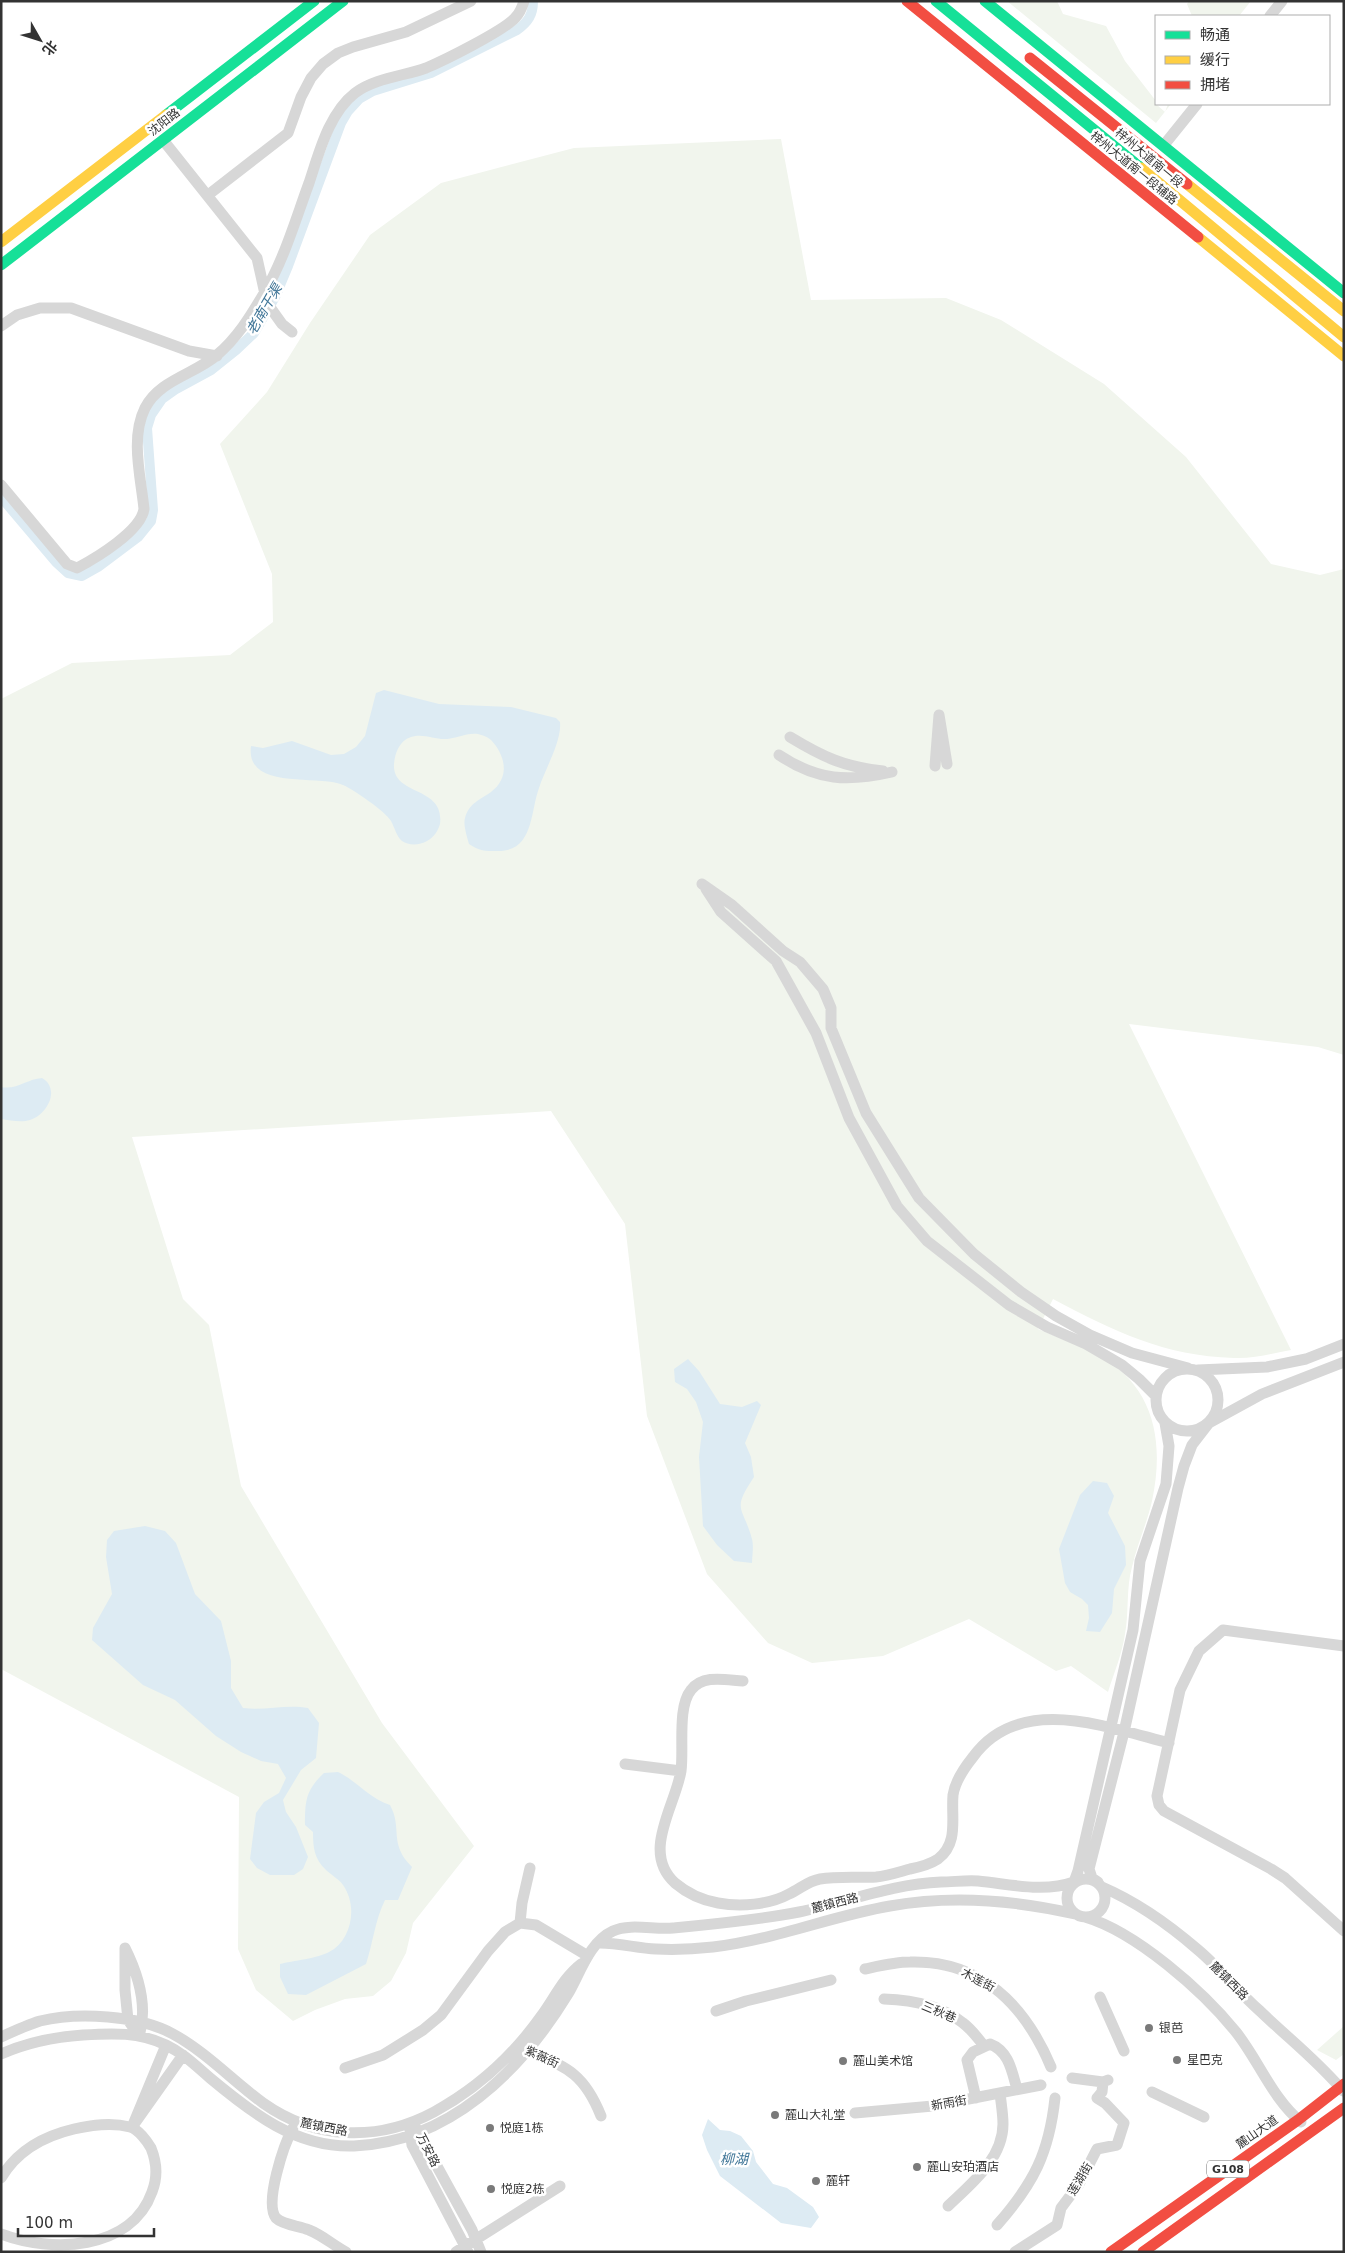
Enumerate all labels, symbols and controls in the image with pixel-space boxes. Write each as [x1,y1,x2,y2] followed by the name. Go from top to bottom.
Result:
[15,15,65,65] north arrow
[1155,15,1330,105] legend
[1200,26,1230,44] text: 畅通
[39,38,61,59] text: 北
[1200,51,1230,69] text: 缓行
[1200,76,1230,94] text: 拥堵
[146,105,182,139] street label: 沈阳路
[1112,126,1186,190] street label: 梓州大道南一段
[1088,129,1180,207] street label: 梓州大道南一段辅路
[243,279,286,337] water label: 老南干渠
[810,1890,860,1916] street label: 麓镇西路
[1207,1959,1251,2003] street label: 麓镇西路
[959,1965,997,1995] street label: 木莲街
[920,1999,958,2025] street label: 三秋巷
[1159,2021,1183,2035] place label: 银芭
[1143,2022,1155,2034] marker: 银芭
[523,2043,561,2071] street label: 紫薇街
[1187,2053,1223,2067] place label: 星巴克
[853,2054,913,2068] place label: 麓山美术馆
[1171,2054,1183,2066] marker: 星巴克
[837,2055,849,2067] marker: 麓山美术馆
[930,2093,968,2113] street label: 新雨街
[785,2108,845,2122] place label: 麓山大礼堂
[769,2109,781,2121] marker: 麓山大礼堂
[1233,2112,1281,2152] street label: 麓山大道
[299,2116,349,2138] street label: 麓镇西路
[500,2121,544,2135] place label: 悦庭1栋
[484,2122,496,2134] marker: 悦庭1栋
[414,2131,442,2169] street label: 万安路
[720,2151,750,2167] water label: 柳湖
[927,2160,999,2174] place label: 麓山安珀酒店
[1065,2160,1095,2198] street label: 莲湖街
[1207,2160,1249,2178] road number: G108
[911,2161,923,2173] marker: 麓山安珀酒店
[826,2174,850,2188] place label: 麓轩
[810,2175,822,2187] marker: 麓轩
[501,2182,545,2196] place label: 悦庭2栋
[485,2183,497,2195] marker: 悦庭2栋
[18,2206,154,2238] scale bar
[25,2214,73,2232] text: 100 m

